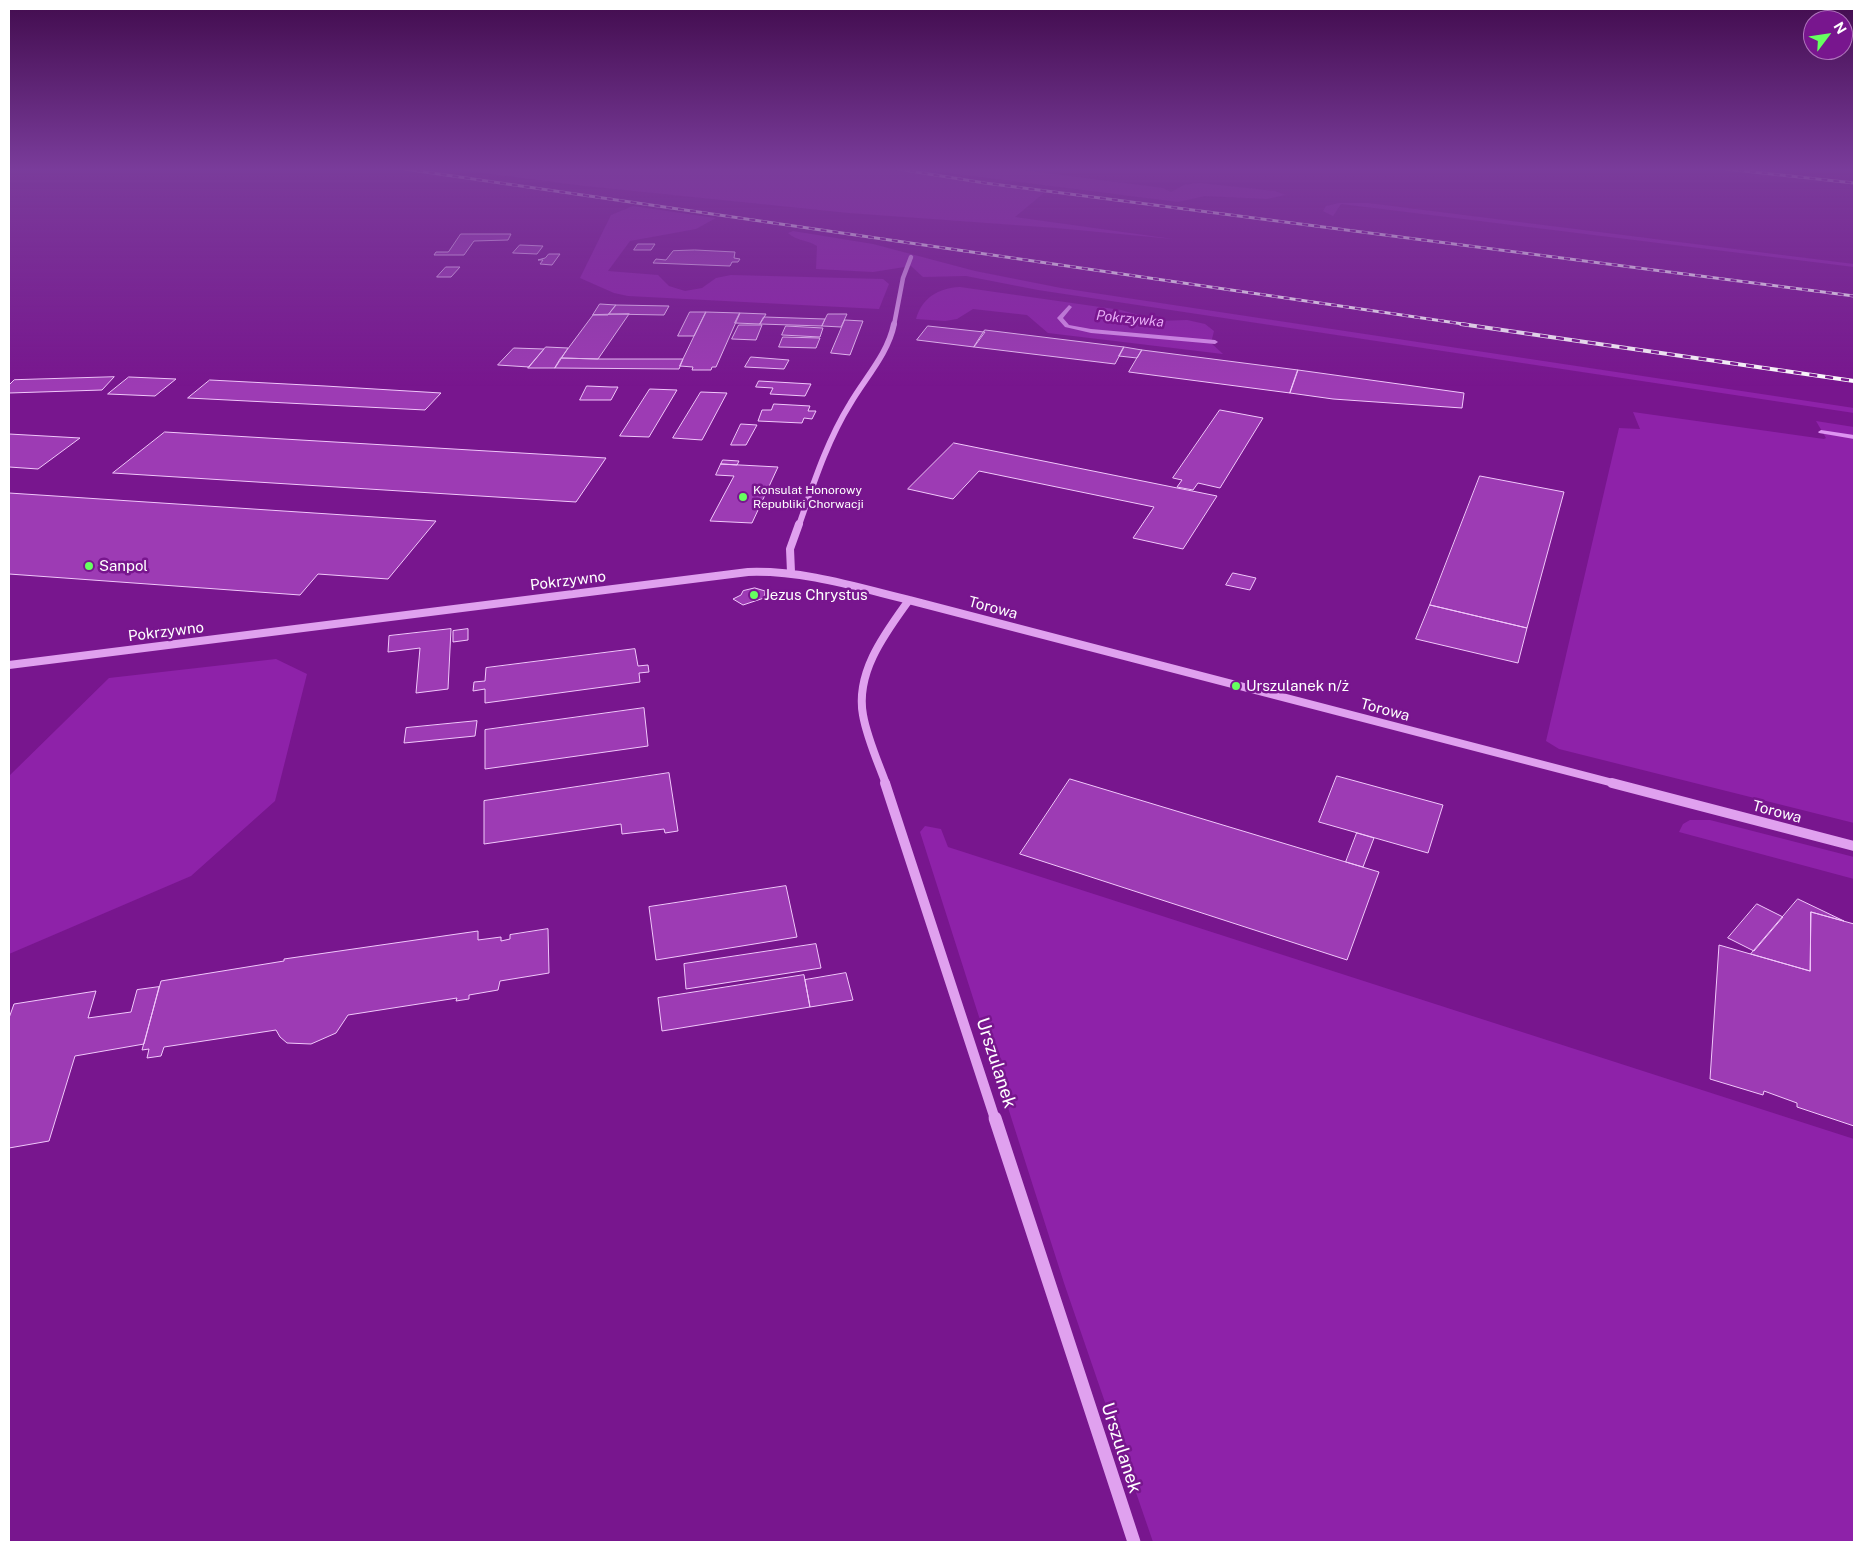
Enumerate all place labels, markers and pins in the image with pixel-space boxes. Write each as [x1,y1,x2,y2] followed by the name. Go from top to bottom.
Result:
[753,483,864,511] place label: Konsulat Honorowy Republiki Chorwacji
[737,491,749,503] marker: Konsulat Honorowy Republiki Chorwacji
[99,557,148,575] place label: Sanpol
[83,560,95,572] marker: Sanpol
[764,586,868,604] place label: Jezus Chrystus
[748,589,760,601] marker: Jezus Chrystus
[1246,677,1349,695] place label: Urszulanek n/ż
[1230,680,1242,692] marker: Urszulanek n/ż

